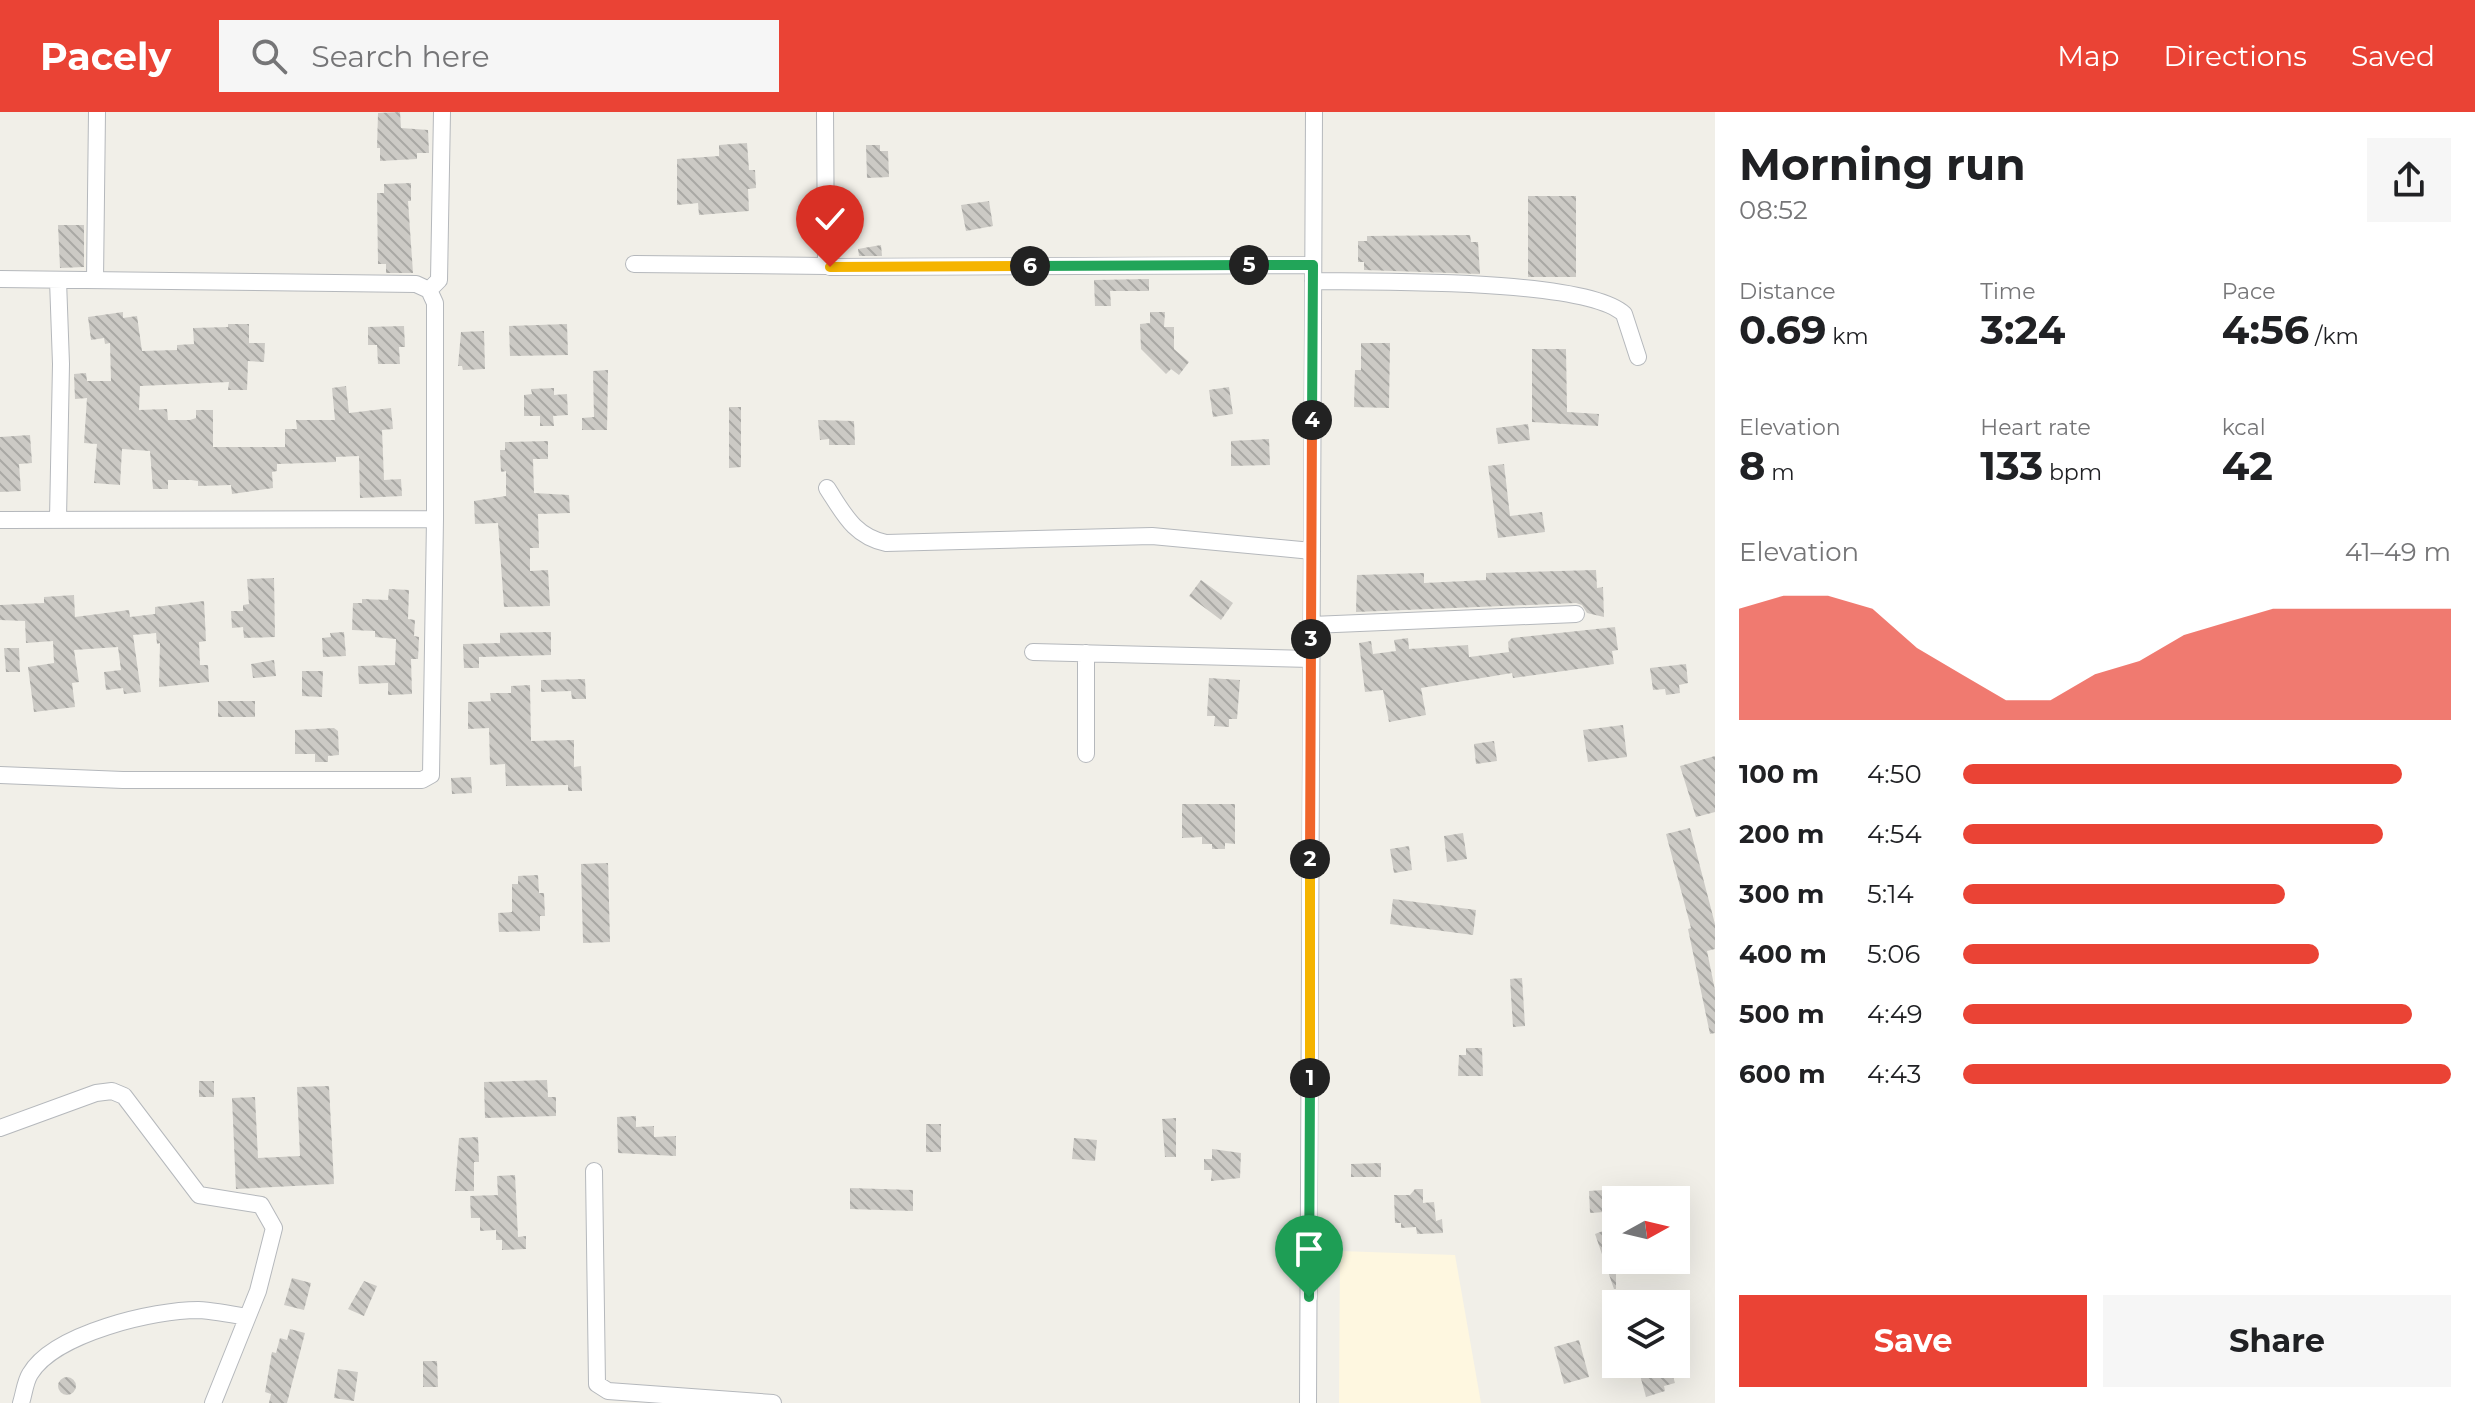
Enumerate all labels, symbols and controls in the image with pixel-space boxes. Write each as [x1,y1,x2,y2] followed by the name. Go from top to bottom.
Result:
[219,20,779,92] search box
[40,33,171,80] text: Pacely
[247,34,291,78] icon: search
[311,38,490,75] text: Search here
[2057,39,2119,73] text: Map
[2163,39,2307,73] text: Directions
[2351,39,2435,73] text: Saved
[1739,137,2026,191] text: Morning run
[2367,138,2451,222] button: share
[796,185,864,267] pin
[1739,194,1808,226] text: 08:52
[808,197,852,241] icon: check
[1229,245,1269,285] pin: 5
[1010,246,1050,286] pin: 6
[1242,251,1256,278] text: 5
[1023,252,1037,279] text: 6
[1739,278,1836,305] text: Distance
[1980,278,2036,305] text: Time
[2222,278,2276,305] text: Pace
[1739,305,1827,354] text: 0.69
[1980,305,2065,354] text: 3:24
[2222,305,2309,354] text: 4:56
[1827,323,1869,350] text: km
[2309,323,2359,350] text: /km
[1292,400,1332,440] pin: 4
[1304,406,1320,433] text: 4
[1739,414,1841,441] text: Elevation
[1980,414,2091,441] text: Heart rate
[2222,414,2266,441] text: kcal
[1739,441,1765,490] text: 8
[1980,441,2043,490] text: 133
[2222,441,2273,490] text: 42
[1765,459,1795,486] text: m
[2043,459,2102,486] text: bpm
[1739,536,1859,568] text: Elevation
[2345,536,2451,568] text: 41–49 m
[1291,619,1331,659] pin: 3
[1304,625,1318,652] text: 3
[1739,758,1819,790] text: 100 m
[1867,758,1922,790] text: 4:50
[1739,818,1824,850] text: 200 m
[1867,818,1922,850] text: 4:54
[1290,839,1330,879] pin: 2
[1304,845,1316,872] text: 2
[1739,878,1824,910] text: 300 m
[1867,878,1914,910] text: 5:14
[1739,938,1827,970] text: 400 m
[1867,938,1920,970] text: 5:06
[1739,998,1824,1030] text: 500 m
[1867,998,1923,1030] text: 4:49
[1290,1058,1330,1098] pin: 1
[1739,1058,1826,1090] text: 600 m
[1867,1058,1921,1090] text: 4:43
[1306,1064,1314,1091] text: 1
[1602,1186,1690,1274] north arrow
[1602,1186,1690,1378] map controls
[1275,1215,1343,1297] pin
[1287,1227,1331,1271] icon: arrive
[1602,1290,1690,1378] button: layers
[1739,1295,2087,1387] button: Save
[2103,1295,2451,1387] button: Share

